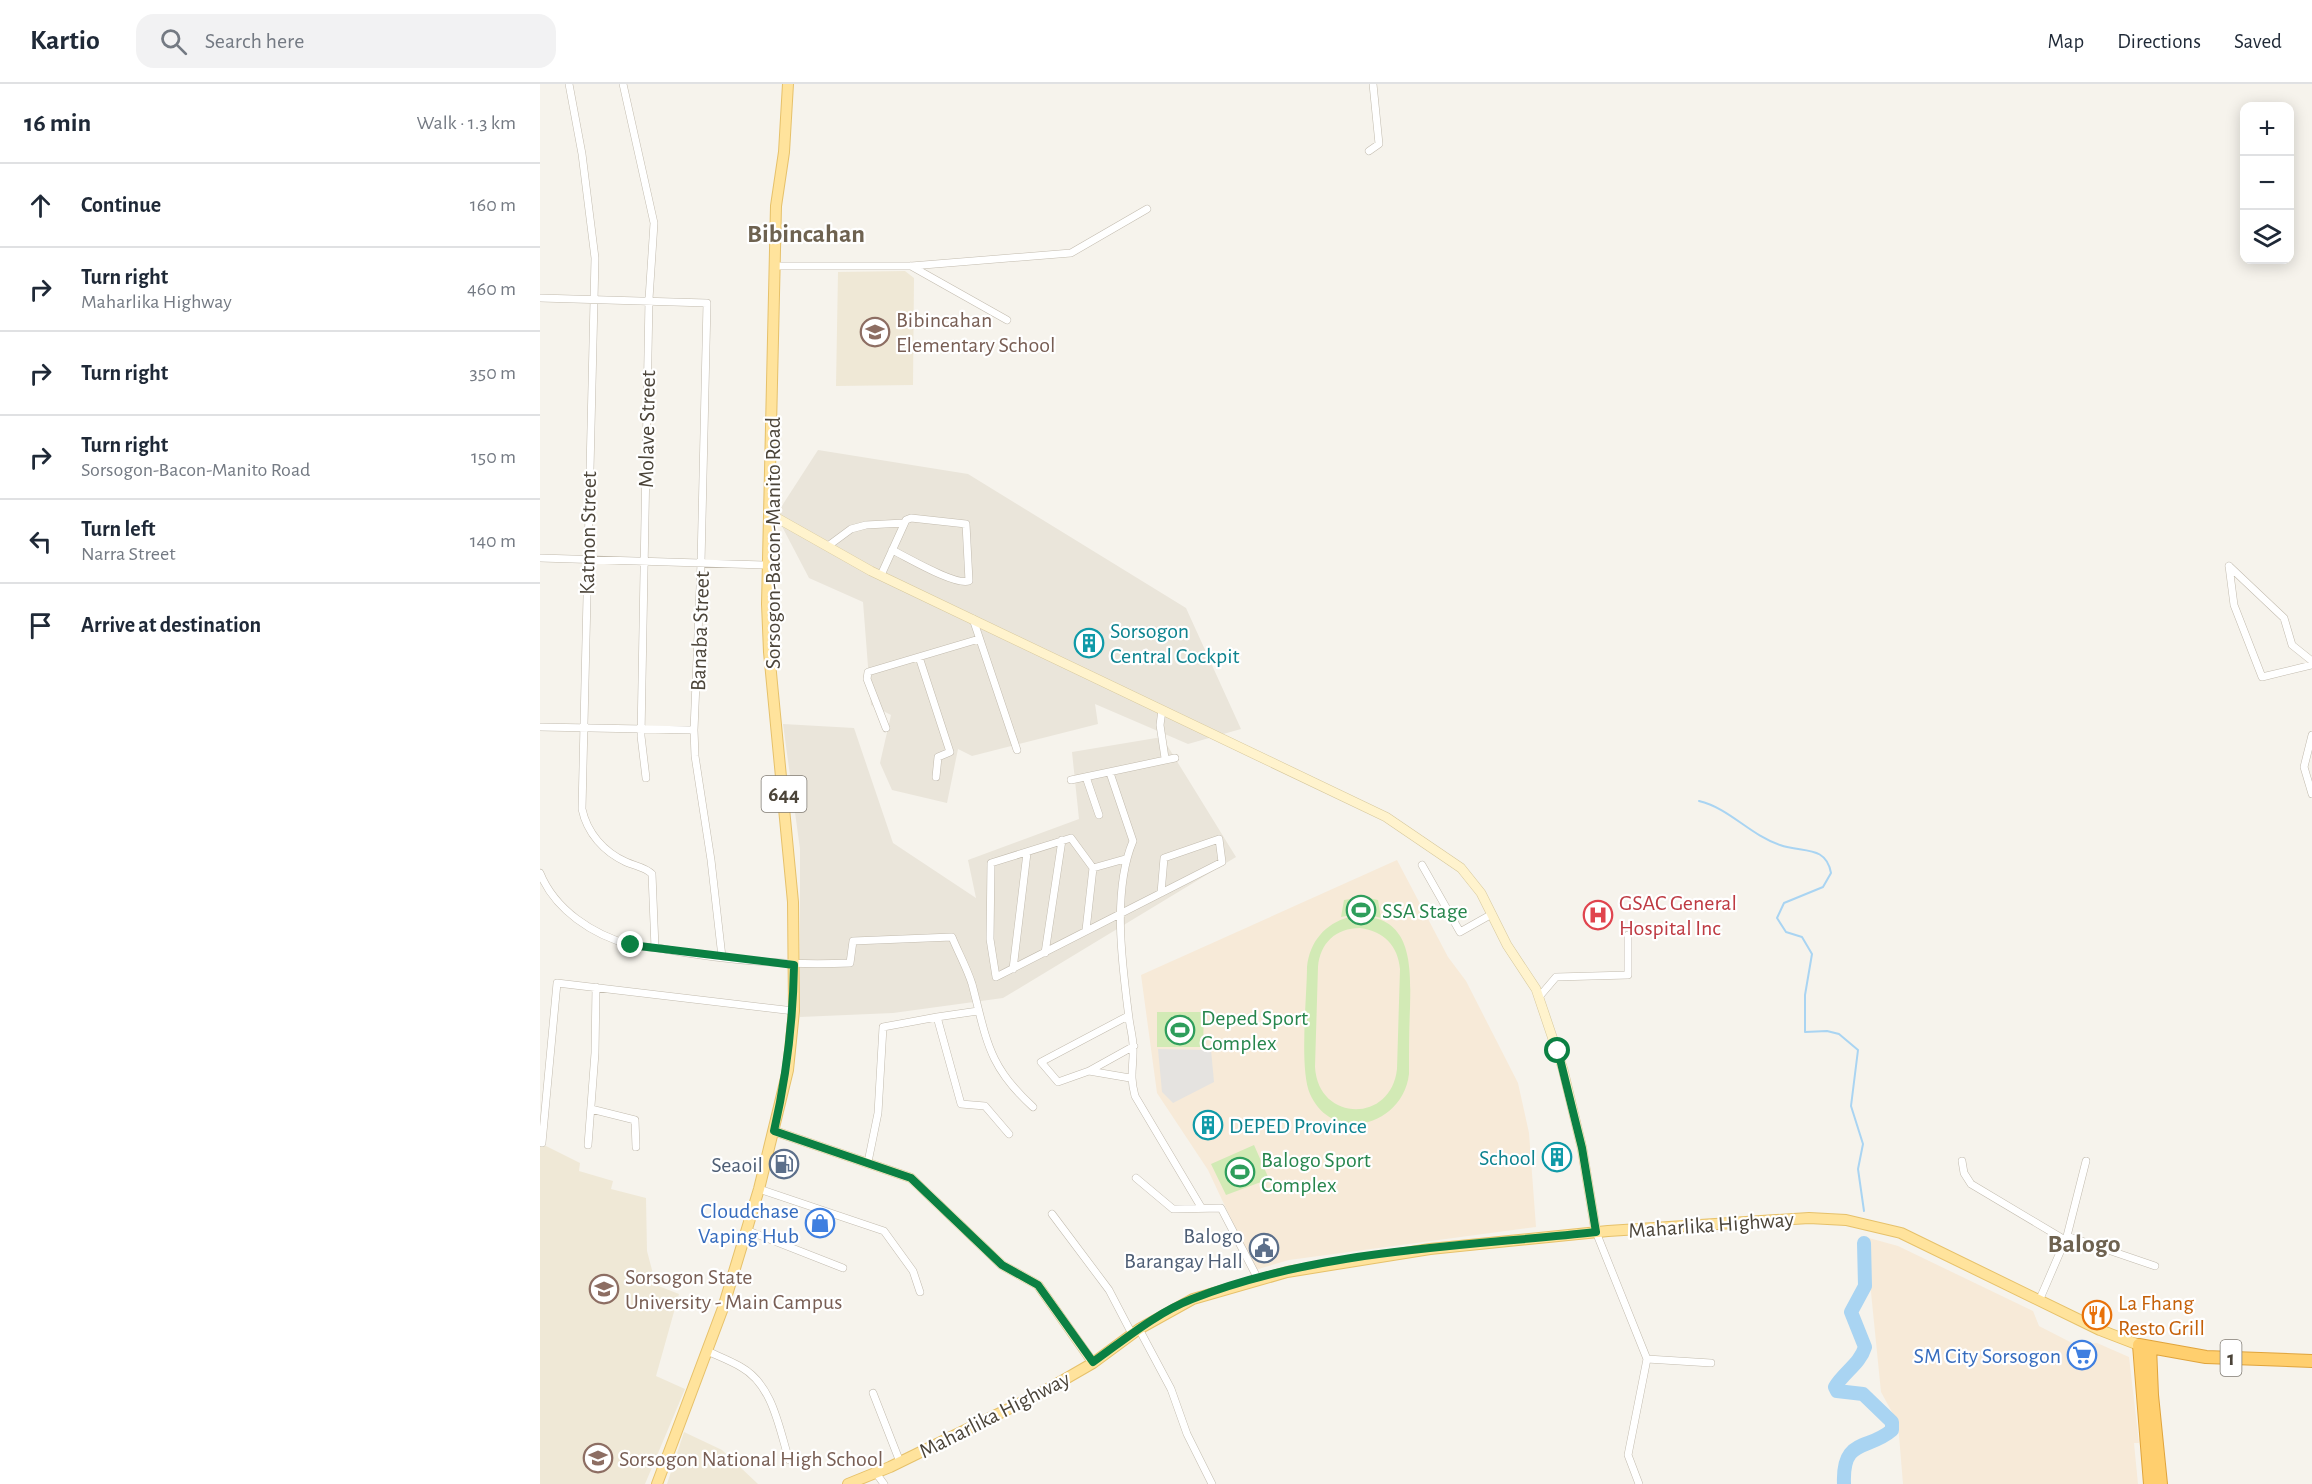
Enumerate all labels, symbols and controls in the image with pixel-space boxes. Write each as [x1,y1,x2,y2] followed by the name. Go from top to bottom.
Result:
[136,14,556,68] search box
[157,25,190,58] icon: search
[30,27,100,55] text: Kartio
[205,30,304,52] text: Search here
[2048,31,2084,52] text: Map
[2117,31,2201,52] text: Directions
[2234,31,2282,52] text: Saved
[2240,102,2294,264] map controls
[2240,102,2294,156] button: +
[24,110,91,136] text: 16 min
[417,113,516,133] text: Walk · 1.3 km
[2240,156,2294,210] button: −
[24,189,57,222] icon: ahead
[81,194,161,216] text: Continue
[470,195,516,215] text: 160 m
[2240,210,2294,264] button: layers
[747,221,865,247] district label: Bibincahan
[81,266,168,288] text: Turn right
[24,273,57,306] icon: right
[467,279,516,299] text: 460 m
[81,292,232,312] text: Maharlika Highway
[896,309,1056,356] place label: Bibincahan Elementary School
[859,316,891,348] school or university icon: Bibincahan Elementary School
[24,357,57,390] icon: right
[81,362,168,384] text: Turn right
[470,363,516,383] text: 350 m
[635,370,659,488] street label: Molave Street
[762,417,784,669] street label: Sorsogon-Bacon-Manito Road
[81,434,168,456] text: Turn right
[24,441,57,474] icon: right
[471,447,516,467] text: 150 m
[81,460,310,480] text: Sorsogon-Bacon-Manito Road
[576,471,600,595] street label: Katmon Street
[81,518,155,540] text: Turn left
[24,525,57,558] icon: left
[470,531,516,551] text: 140 m
[81,544,176,564] text: Narra Street
[687,571,713,691] street label: Banaba Street
[24,609,57,642] icon: arrive
[81,614,261,636] text: Arrive at destination
[1110,620,1239,667] place label: Sorsogon Central Cockpit
[1073,627,1105,659] building icon: Sorsogon Central Cockpit
[762,776,806,812] road number: 644
[1619,892,1737,939] place label: GSAC General Hospital Inc
[1345,894,1377,926] sports icon: SSA Stage
[1582,899,1614,931] hospital icon: GSAC General Hospital Inc
[1382,900,1468,922] place label: SSA Stage
[617,931,643,957] route end
[1201,1007,1308,1054] place label: Deped Sport Complex
[1164,1014,1196,1046] sports icon: Deped Sport Complex
[1544,1037,1570,1063] route start
[1192,1109,1224,1141] building icon: DEPED Province
[1229,1115,1367,1137] place label: DEPED Province
[1541,1141,1573,1173] building icon: School
[1479,1147,1536,1169] place label: School
[768,1148,800,1180] fuel station icon: Seaoil
[1261,1149,1371,1196] place label: Balogo Sport Complex
[711,1154,763,1176] place label: Seaoil
[1224,1156,1256,1188] sports icon: Balogo Sport Complex
[698,1200,799,1247] place label: Cloudchase Vaping Hub
[804,1207,836,1239] shop icon: Cloudchase Vaping Hub
[1628,1208,1795,1242] street label: Maharlika Highway
[1124,1225,1243,1272] place label: Balogo Barangay Hall
[2048,1231,2121,1257] district label: Balogo
[1248,1232,1280,1264] public building icon: Balogo Barangay Hall
[625,1266,842,1313] place label: Sorsogon State University - Main Campus
[588,1273,620,1305] school or university icon: Sorsogon State University - Main Campus
[2118,1292,2205,1339] place label: La Fhang Resto Grill
[2081,1299,2113,1331] restaurant icon: La Fhang Resto Grill
[2066,1339,2098,1371] supermarket icon: SM City Sorsogon
[2220,1340,2242,1376] road number: 1
[1914,1345,2061,1367] place label: SM City Sorsogon
[916,1367,1074,1462] street label: Maharlika Highway
[582,1442,614,1474] school or university icon: Sorsogon National High School
[619,1448,883,1470] place label: Sorsogon National High School

